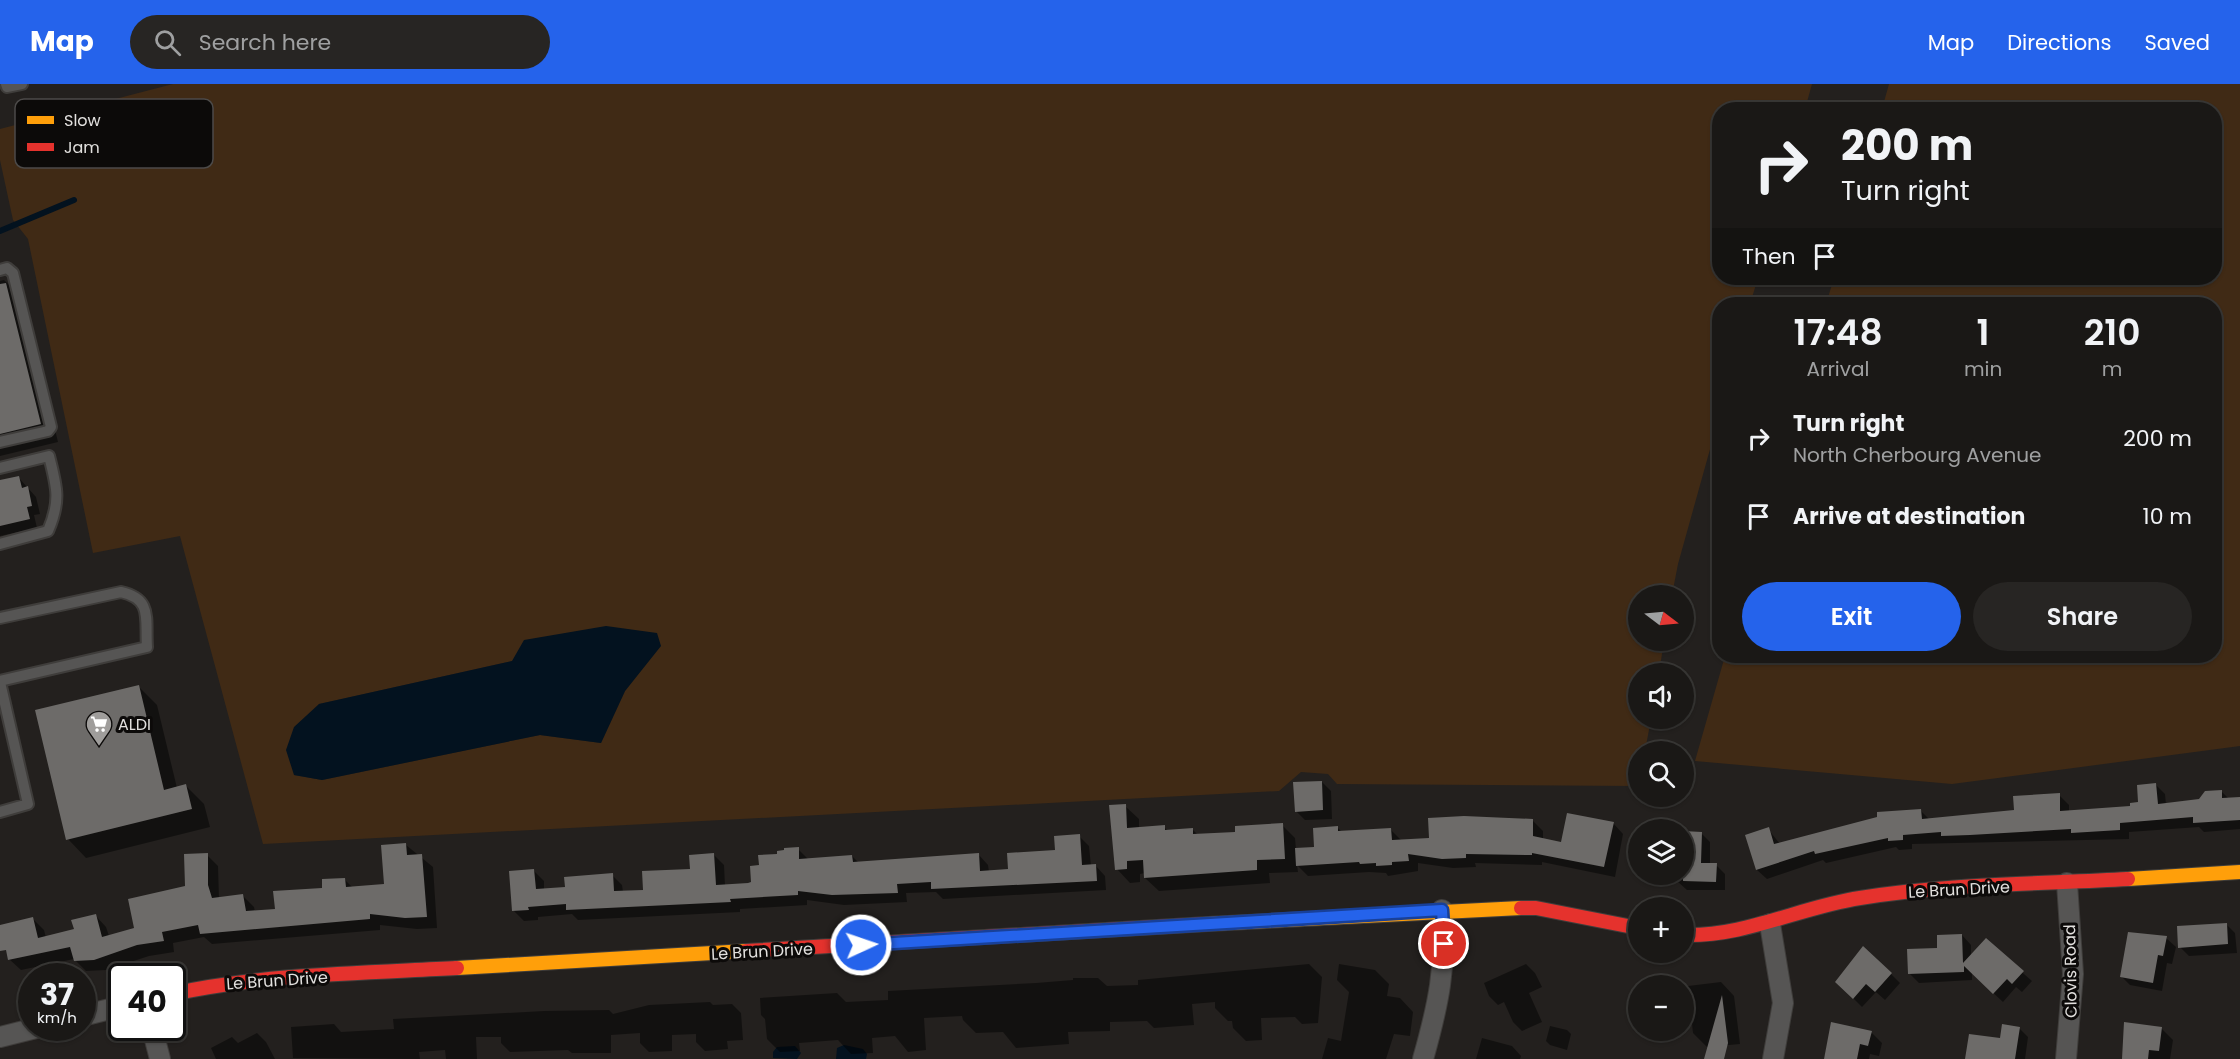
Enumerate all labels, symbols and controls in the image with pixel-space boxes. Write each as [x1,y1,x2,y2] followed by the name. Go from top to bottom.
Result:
[130,15,550,69] search box
[30,22,94,61] text: Map
[151,26,184,59] icon: search
[199,27,331,58] text: Search here
[1928,28,1974,57] text: Map
[2007,28,2111,57] text: Directions
[2144,28,2210,57] text: Saved
[15,99,213,168] legend
[64,109,101,132] text: Slow
[1841,116,1973,175] text: 200 m
[1742,126,1820,204] icon: right
[64,136,100,159] text: Jam
[1841,172,1970,209] text: Turn right
[1808,240,1841,273] icon: arrive
[1742,241,1796,272] text: Then
[1793,307,1883,358] text: 17:48
[1977,307,1990,358] text: 1
[2084,307,2141,358] text: 210
[1806,355,1869,383] text: Arrival
[1964,355,2002,383] text: min
[2102,355,2122,383] text: m
[1793,408,1904,439] text: Turn right
[1742,422,1775,455] icon: right
[2123,423,2192,454] text: 200 m
[1793,441,2041,469] text: North Cherbourg Avenue
[1742,500,1775,533] icon: arrive
[1793,501,2025,532] text: Arrive at destination
[2143,501,2192,532] text: 10 m
[1742,582,1961,651] button: Exit
[1973,582,2192,651] button: Share
[1628,585,1694,651] north arrow
[1628,585,1694,1041] map controls
[1628,663,1694,729] button: sound
[84,709,114,747] supermarket icon: ALDI
[118,713,151,736] place label: ALDI
[1628,741,1694,807] button: search
[1628,819,1694,885] button: layers
[1908,875,2011,904] street label: Le Brun Drive
[1628,897,1694,963] button: +
[829,913,893,977] position arrow
[1418,918,1469,969] pin
[2058,924,2083,1018] street label: Clovis Road
[1427,927,1460,960] icon: arrive
[711,937,814,966] street label: Le Brun Drive
[108,963,186,1041] speed limit sign: 40
[225,965,329,996] street label: Le Brun Drive
[40,973,74,1016] text: 37
[1628,975,1694,1041] button: −
[37,1007,77,1028] text: km/h

